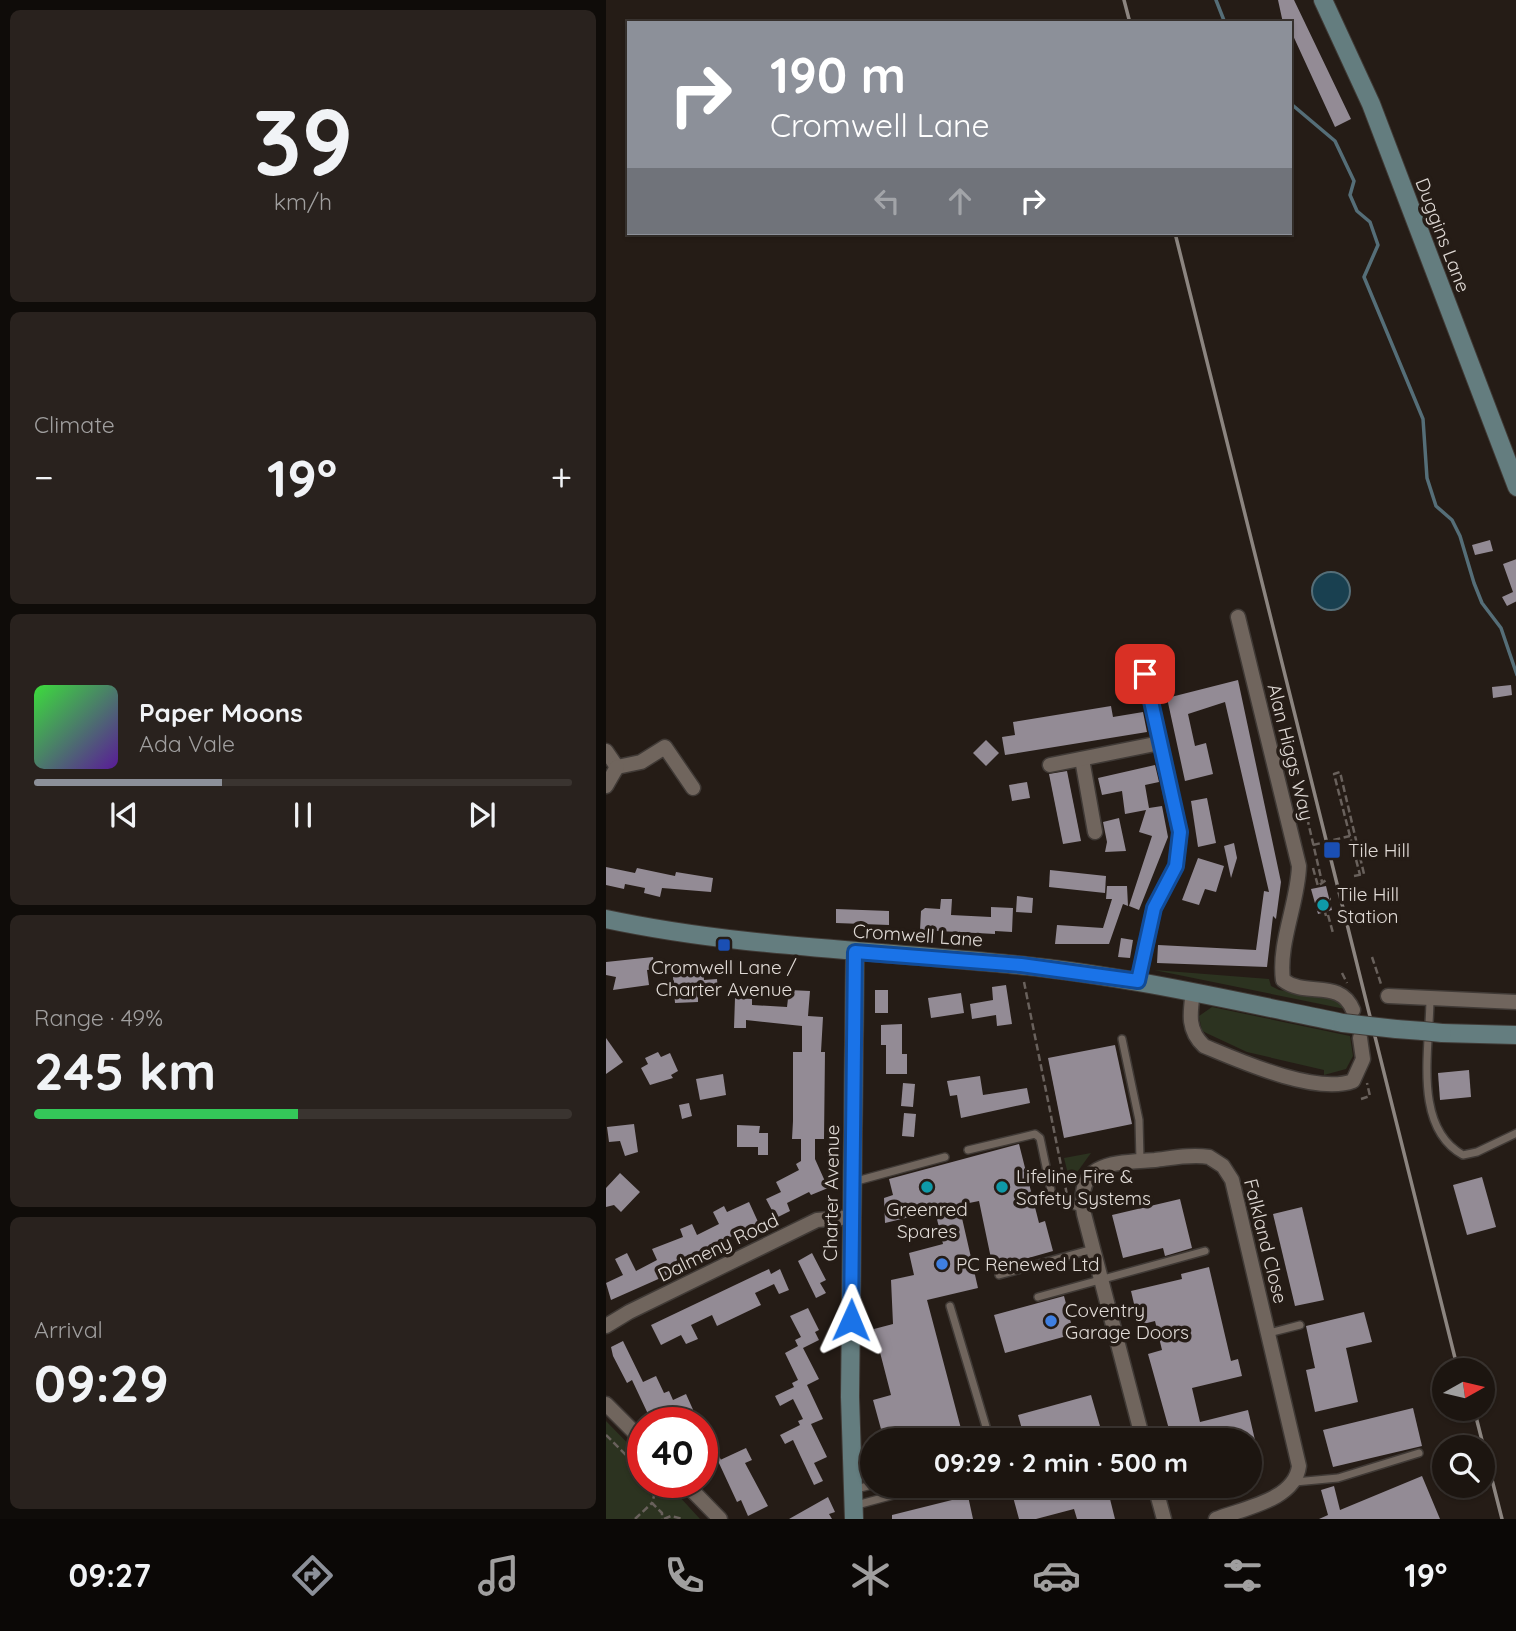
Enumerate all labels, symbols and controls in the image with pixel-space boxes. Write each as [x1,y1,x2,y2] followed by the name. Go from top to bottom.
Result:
[770,44,906,105] text: 190 m
[655,49,746,140] icon: right
[253,84,353,198] text: 39
[770,105,990,145] text: Cromwell Lane
[1410,174,1476,296] street label: Duggins Lane
[868,182,906,220] icon: left
[941,182,979,220] icon: ahead
[1014,182,1052,220] icon: right
[274,187,332,216] text: km/h
[34,410,115,439] text: Climate
[267,445,337,510] text: 19°
[34,453,54,501] text: −
[551,453,572,501] text: +
[1115,644,1175,704] pin
[1126,655,1164,693] icon: arrive
[1262,681,1320,823] street label: Alan Higgs Way
[139,696,303,729] text: Paper Moons
[139,729,235,758] text: Ada Vale
[105,796,143,834] icon: previous
[284,796,322,834] icon: pause
[463,796,501,834] icon: next
[1348,838,1410,862] place label: Tile Hill
[1322,840,1342,860] marker: Tile Hill
[1337,882,1399,928] place label: Tile Hill Station
[1315,897,1331,913] marker: Tile Hill Station
[852,918,984,952] street label: Cromwell Lane
[716,937,732,953] marker: Cromwell Lane / Charter Avenue
[651,955,797,1001] place label: Cromwell Lane / Charter Avenue
[34,1003,163,1032] text: Range · 49%
[34,1038,216,1103] text: 245 km
[818,1125,844,1261] street label: Charter Avenue
[1016,1164,1151,1210] place label: Lifeline Fire & Safety Systems
[1239,1176,1293,1306] street label: Falkland Close
[919,1179,935,1195] marker: Greenred Spares
[994,1179,1010,1195] marker: Lifeline Fire & Safety Systems
[886,1197,968,1243] place label: Greenred Spares
[654,1207,782,1287] street label: Dalmeny Road
[956,1252,1100,1276] place label: PC Renewed Ltd
[934,1256,950,1272] marker: PC Renewed Ltd
[814,1283,888,1357] position arrow
[1065,1298,1189,1344] place label: Coventry Garage Doors
[1043,1313,1059,1329] marker: Coventry Garage Doors
[34,1315,103,1344] text: Arrival
[34,1350,169,1415] text: 09:29
[1432,1358,1495,1421] north arrow
[1432,1358,1495,1498] map controls
[627,1407,718,1498] speed limit sign: 40
[1432,1435,1495,1498] button: search
[934,1446,1188,1479] text: 09:29 · 2 min · 500 m
[288,1551,337,1600] icon: directions
[474,1551,523,1600] icon: music
[660,1551,709,1600] icon: phone
[846,1551,895,1600] icon: climate
[1032,1551,1081,1600] icon: car
[1218,1551,1267,1600] icon: filters
[69,1555,151,1595] text: 09:27
[1404,1555,1447,1595] text: 19°

